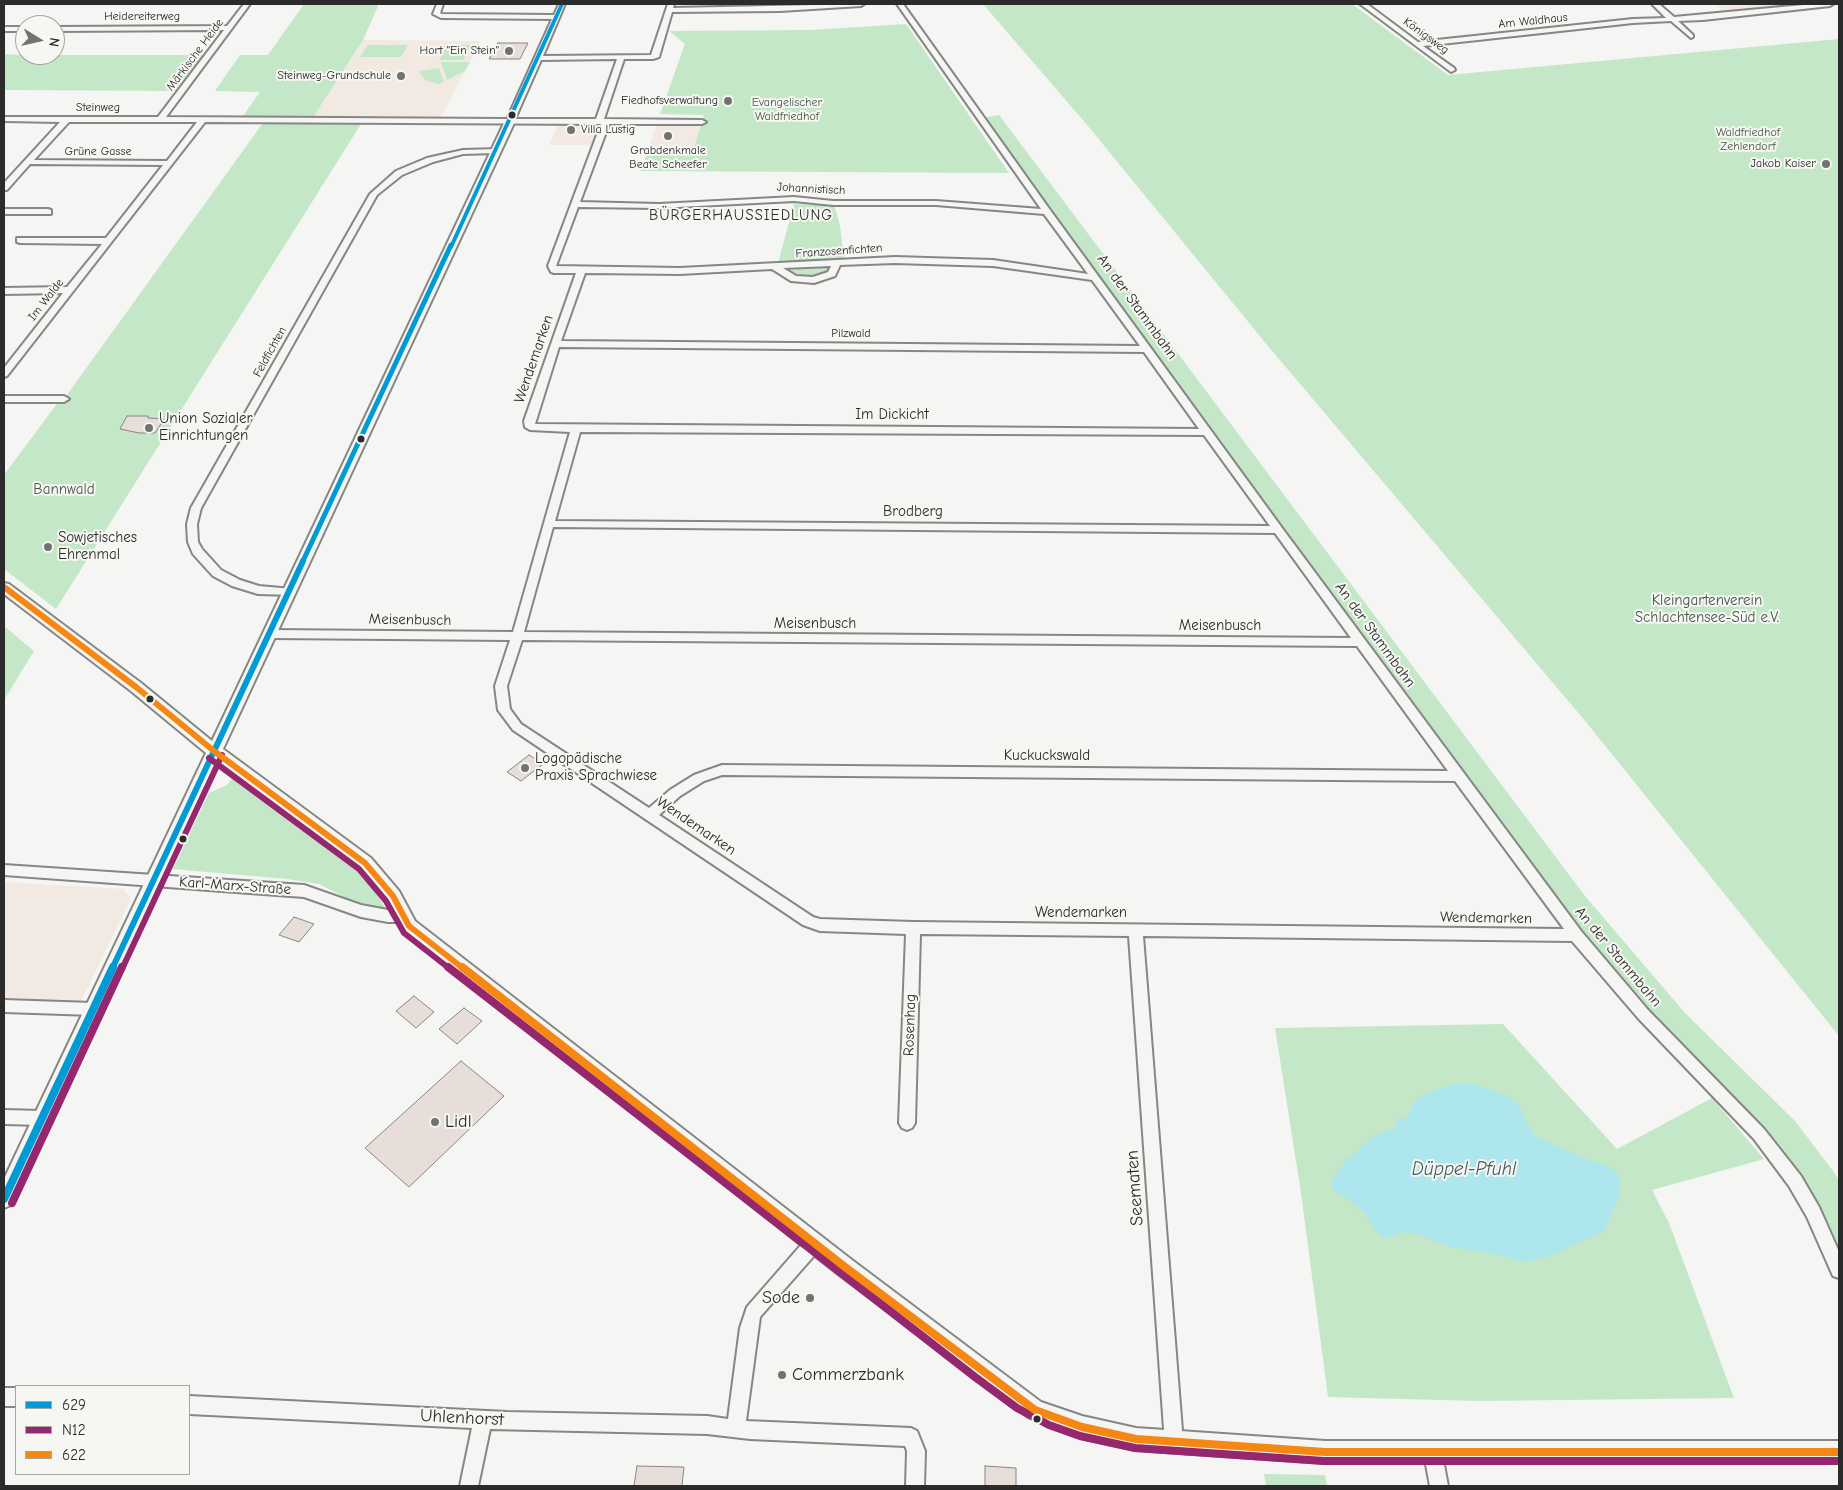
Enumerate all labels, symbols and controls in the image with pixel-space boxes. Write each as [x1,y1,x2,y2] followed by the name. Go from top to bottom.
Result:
[104,10,180,24] street label: Heidereiterweg
[1498,10,1568,32] street label: Am Waldhaus
[15,15,65,65] north arrow
[1400,15,1452,57] street label: Königsweg
[163,16,227,94] street label: Märkische Heide
[45,36,63,48] text: N
[419,44,499,58] place label: Hort "Ein Stein"
[503,45,515,57] marker: Hort "Ein Stein"
[277,69,391,83] place label: Steinweg-Grundschule
[395,70,407,82] marker: Steinweg-Grundschule
[621,94,718,108] place label: Fiedhofsverwaltung
[722,95,734,107] marker: Fiedhofsverwaltung
[752,96,822,124] park label: Evangelischer Waldfriedhof
[76,101,120,115] street label: Steinweg
[507,110,517,120] unlabelled marker
[581,123,635,137] place label: Villa Lustig
[565,124,577,136] marker: Villa Lustig
[1716,126,1780,154] park label: Waldfriedhof Zehlendorf
[662,130,674,142] marker: Grabdenkmale Beate Scheefer
[629,144,707,172] place label: Grabdenkmale Beate Scheefer
[65,145,131,159] street label: Grüne Gasse
[1751,157,1816,171] place label: Jakob Kaiser
[1820,158,1832,170] marker: Jakob Kaiser
[776,180,846,198] street label: Johannistisch
[647,207,835,225] district label: BÜRGERHAUSSIEDLUNG
[795,241,883,261] street label: Franzosenfichten
[1093,251,1181,363] street label: An der Stammbahn
[25,276,67,324] street label: Im Walde
[510,313,558,405] street label: Wendemarken
[250,324,290,380] street label: Feldfichten
[831,327,871,341] street label: Pilzwald
[855,406,929,424] street label: Im Dickicht
[159,410,252,445] place label: Union Sozialer Einrichtungen
[143,422,155,434] marker: Union Sozialer Einrichtungen
[356,434,366,444] unlabelled marker
[33,481,95,499] park label: Bannwald
[883,503,943,521] street label: Brodberg
[58,529,137,564] place label: Sowjetisches Ehrenmal
[42,541,54,553] marker: Sowjetisches Ehrenmal
[1331,579,1419,691] street label: An der Stammbahn
[1635,592,1779,627] park label: Kleingartenverein Schlachtensee-Süd e.V.
[369,610,451,630] street label: Meisenbusch
[774,615,856,633] street label: Meisenbusch
[1179,617,1261,635] street label: Meisenbusch
[145,694,155,704] unlabelled marker
[1004,747,1090,765] street label: Kuckuckswald
[535,750,657,785] place label: Logopädische Praxis Sprachwiese
[519,762,531,774] marker: Logopädische Praxis Sprachwiese
[653,793,739,859] street label: Wendemarken
[178,834,188,844] unlabelled marker
[178,873,292,899] street label: Karl-Marx-Straße
[1571,903,1665,1011] street label: An der Stammbahn
[1035,904,1127,922] street label: Wendemarken
[1440,908,1532,928] street label: Wendemarken
[900,994,920,1056] street label: Rosenhag
[445,1111,472,1133] place label: Lidl
[429,1116,441,1128] marker: Lidl
[1122,1149,1148,1227] street label: Seematen
[1412,1159,1516,1181] water label: Düppel-Pfuhl
[762,1287,800,1309] place label: Sode
[804,1292,816,1304] marker: Sode
[792,1364,904,1386] place label: Commerzbank
[776,1369,788,1381] marker: Commerzbank
[15,1385,190,1475] legend
[62,1396,86,1414] text: 629
[420,1405,504,1431] street label: Uhlenhorst
[1032,1414,1042,1424] unlabelled marker
[62,1421,86,1439] text: N12
[62,1446,86,1464] text: 622

